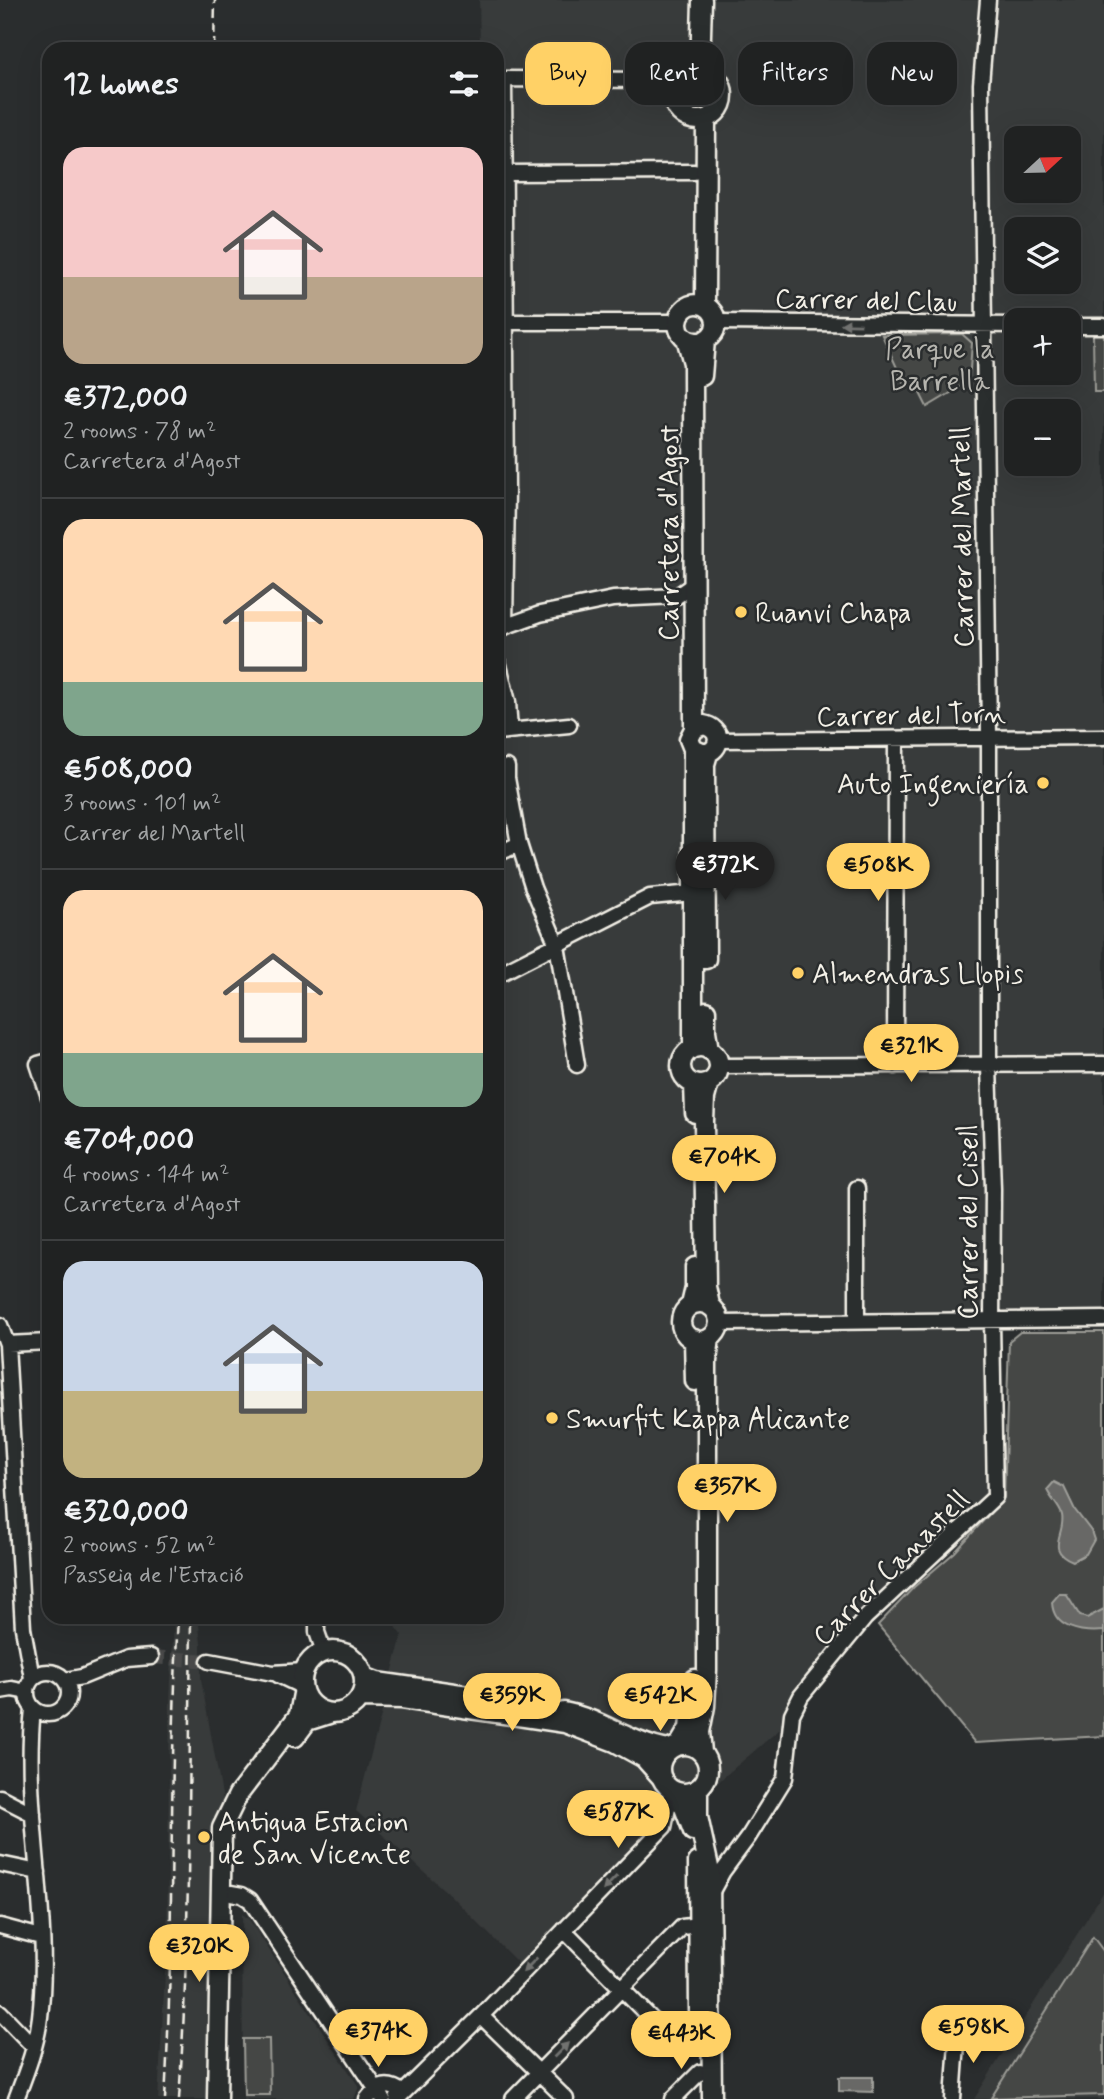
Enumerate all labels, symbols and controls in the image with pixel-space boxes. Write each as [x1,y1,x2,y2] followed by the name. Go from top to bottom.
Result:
[525,42,611,105] chip: Buy
[625,42,724,105] chip: Rent
[738,42,853,105] chip: Filters
[867,42,957,105] chip: New
[63,65,179,104] text: 12 homes
[445,65,483,103] icon: filters
[1004,126,1082,203] north arrow
[1004,126,1081,476] map controls
[210,192,336,318] icon: home
[1004,217,1081,294] button: layers
[775,281,957,322] street label: Carrer del Clau
[1004,308,1081,385] button: +
[839,318,861,330] one-way arrow
[885,332,995,401] park label: Parque la Barrella
[63,378,188,417] text: €372,000
[1004,399,1081,476] button: −
[63,417,216,447] text: 2 rooms · 78 m²
[652,424,689,641] street label: Carretera d'Agost
[943,426,984,648] street label: Carrer del Martell
[63,447,241,477] text: Carretera d'Agost
[210,564,336,690] icon: home
[755,596,912,633] place label: Ruanvi Chapa
[733,604,749,620] marker: Ruanvi Chapa
[816,696,1006,737] street label: Carrer del Torn
[63,750,193,789] text: €508,000
[837,767,1029,807] place label: Auto Ingeniería
[1035,775,1051,791] marker: Auto Ingeniería
[63,789,221,819] text: 3 rooms · 101 m²
[63,819,245,849] text: Carrer del Martell
[676,842,774,902] pin: €372K
[829,844,927,903] pin: €508K
[692,850,759,880] text: €372K
[843,851,913,881] text: €508K
[210,935,336,1061] icon: home
[812,957,1023,994] place label: Almendras Llopis
[790,965,806,981] marker: Almendras Llopis
[862,1024,960,1084] pin: €321K
[880,1032,942,1062] text: €321K
[63,1121,194,1160] text: €704,000
[951,1124,988,1320] street label: Carrer del Cisell
[675,1136,773,1195] pin: €704K
[688,1143,760,1173] text: €704K
[63,1160,230,1190] text: 4 rooms · 144 m²
[63,1190,241,1220] text: Carretera d'Agost
[210,1306,336,1432] icon: home
[566,1402,850,1439] place label: Smurfit Kappa Alicante
[544,1410,560,1426] marker: Smurfit Kappa Alicante
[678,1464,776,1524] pin: €357K
[694,1472,760,1502] text: €357K
[805,1482,978,1655] street label: Carrer Canastell
[63,1492,189,1531] text: €320,000
[63,1531,216,1561] text: 2 rooms · 52 m²
[63,1561,244,1591] text: Passeig de l'Estació
[463,1674,561,1733] pin: €359K
[611,1674,709,1733] pin: €542K
[479,1681,545,1711] text: €359K
[624,1681,696,1711] text: €542K
[569,1790,667,1850] pin: €587K
[583,1798,653,1828] text: €587K
[218,1805,411,1874] place label: Antigua Estacion de San Vicente
[196,1829,212,1845] marker: Antigua Estacion de San Vicente
[602,1875,619,1891] one-way arrow
[150,1924,248,1984] pin: €320K
[165,1932,233,1962] text: €320K
[522,1956,539,1973] one-way arrow
[924,2006,1022,2065] pin: €598K
[329,2010,427,2069] pin: €374K
[632,2011,730,2071] pin: €443K
[937,2013,1009,2043] text: €598K
[345,2017,411,2047] text: €374K
[647,2019,715,2049] text: €443K
[552,2042,569,2059] one-way arrow

